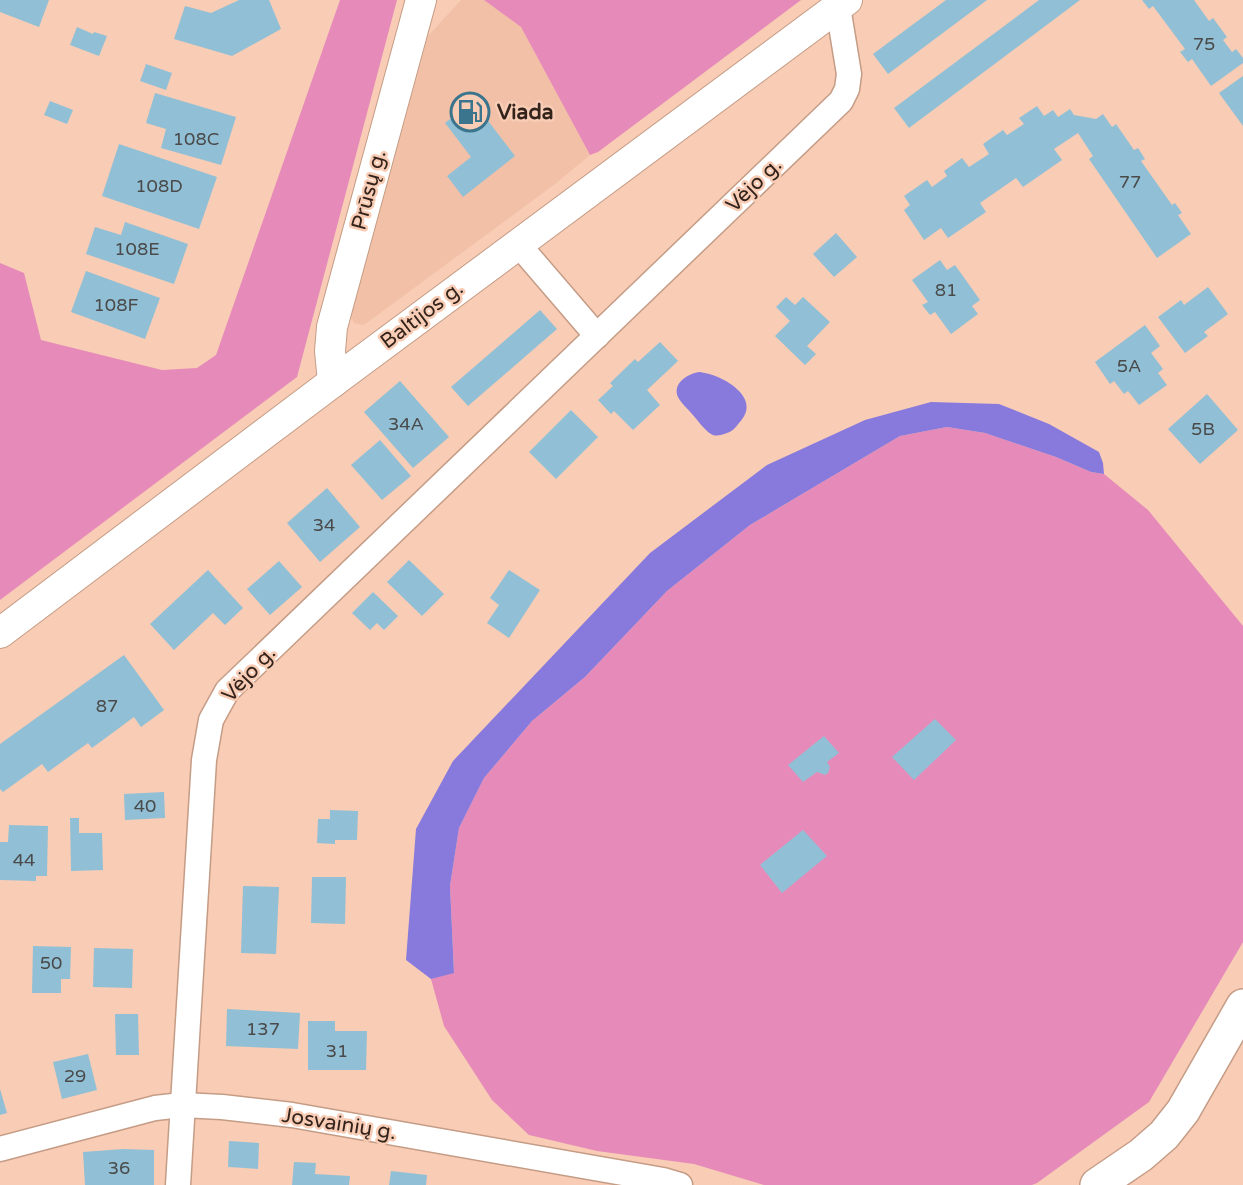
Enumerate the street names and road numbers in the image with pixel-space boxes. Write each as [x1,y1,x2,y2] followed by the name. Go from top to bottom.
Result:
[346,147,392,233] street label: Prūsų g.
[721,153,787,217] street label: Vėjo g.
[376,276,468,354] street label: Baltijos g.
[217,641,281,707] street label: Vėjo g.
[280,1103,398,1145] street label: Josvainių g.

